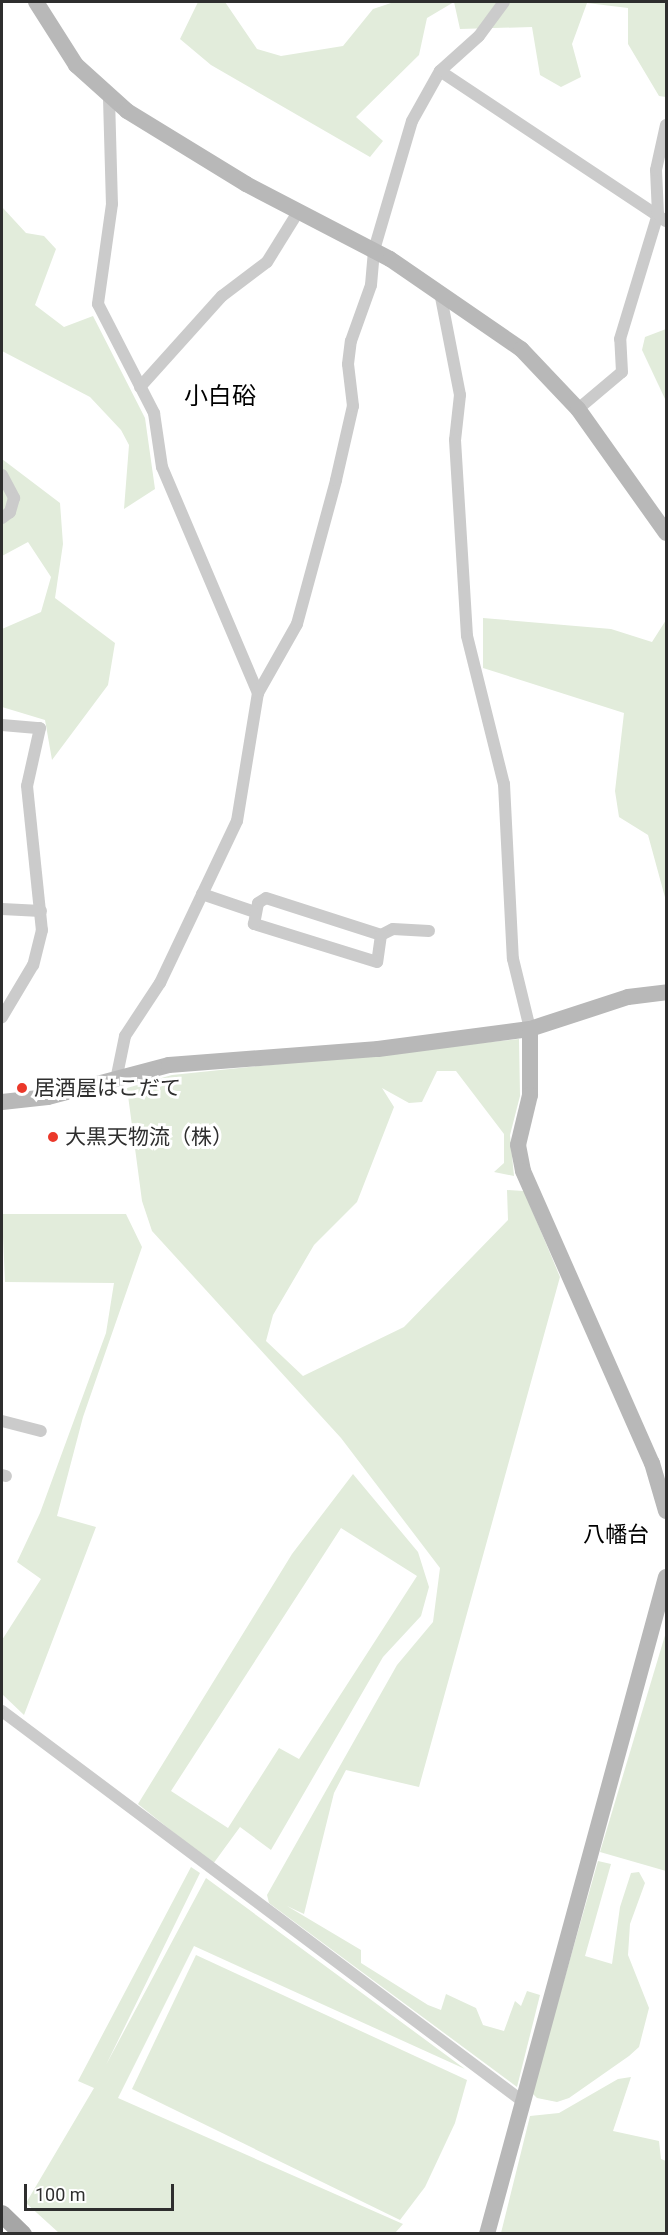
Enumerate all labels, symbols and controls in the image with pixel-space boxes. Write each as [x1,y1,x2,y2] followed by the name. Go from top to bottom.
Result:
[184,383,256,411] district label: 小白硲
[34,1075,181,1101] place label: 居酒屋はこだて
[15,1081,29,1095] marker: 居酒屋はこだて
[65,1124,233,1150] place label: 大黒天物流（株）
[46,1130,60,1144] marker: 大黒天物流（株）
[583,1522,649,1548] district label: 八幡台
[27,2172,177,2210] scale bar
[35,2184,86,2205] text: 100 m

